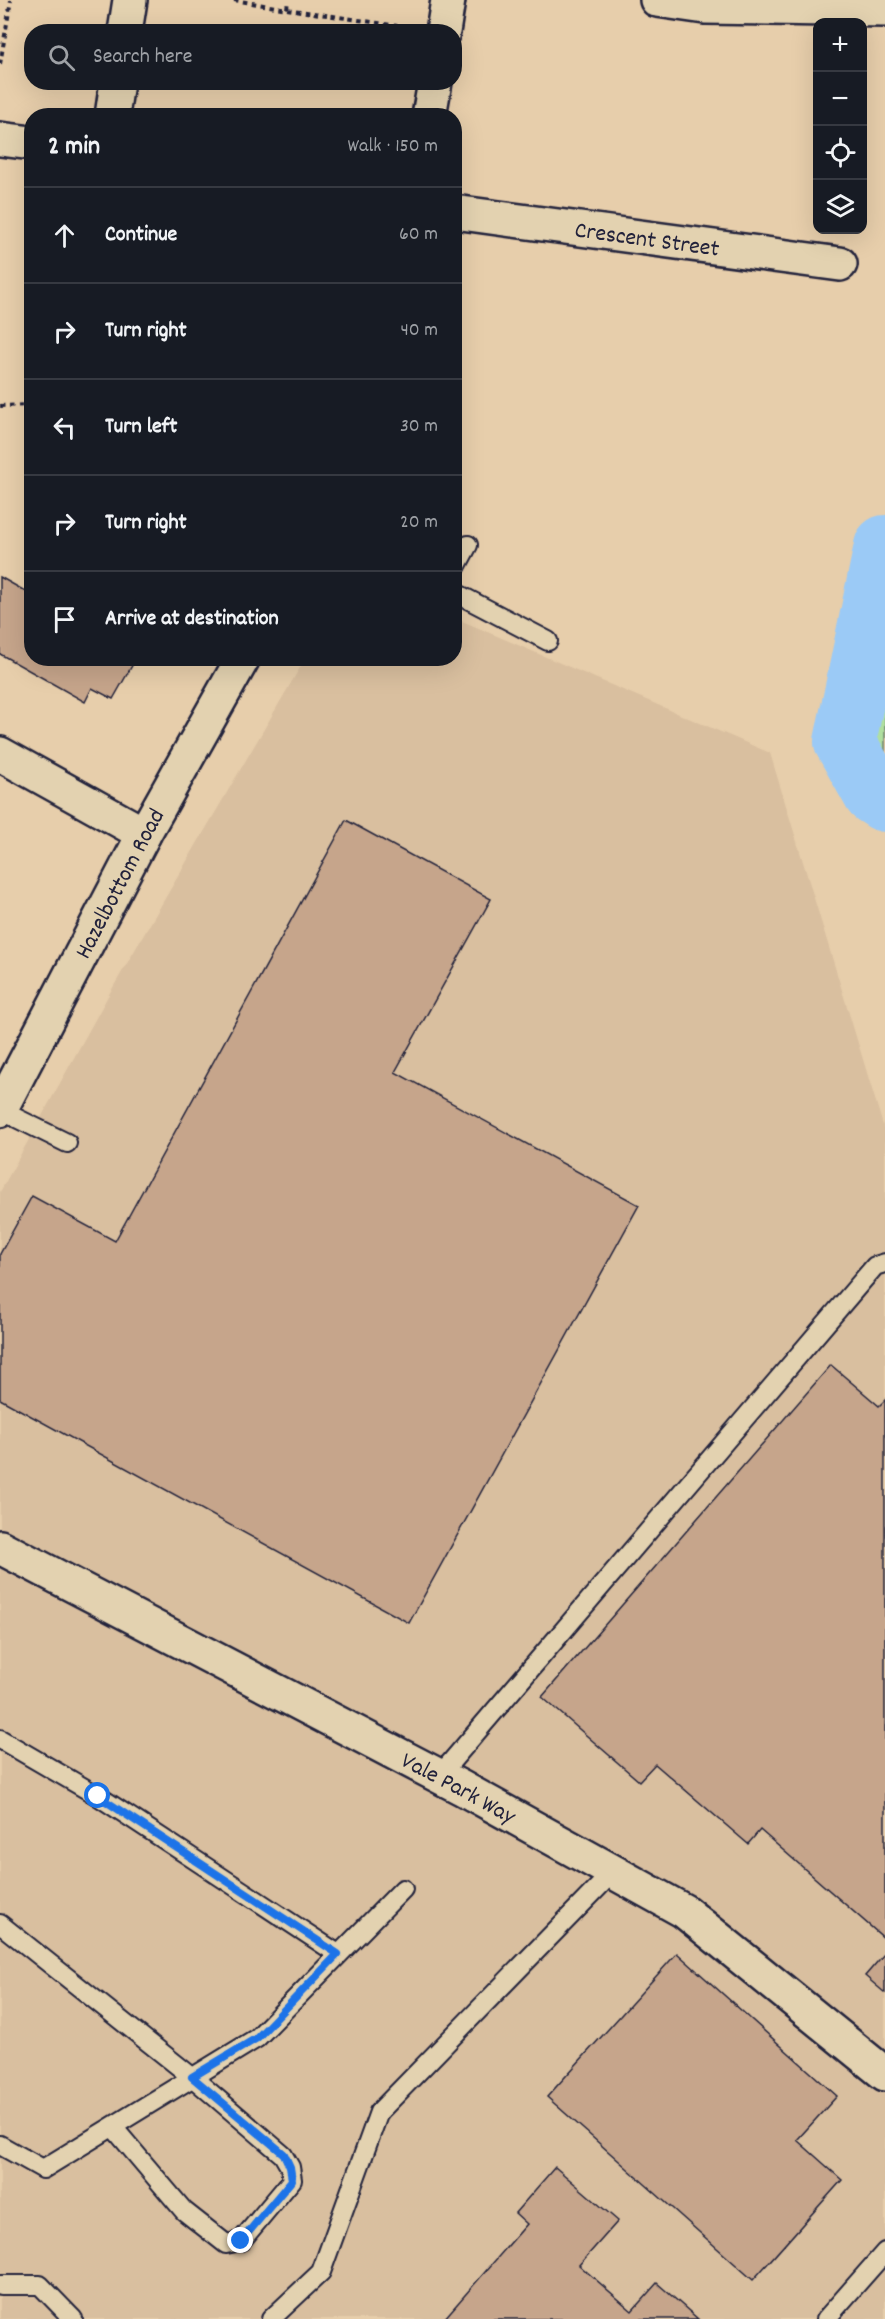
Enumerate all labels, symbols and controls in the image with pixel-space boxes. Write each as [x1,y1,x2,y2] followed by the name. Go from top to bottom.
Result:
[813,18,867,234] map controls
[813,18,867,72] button: +
[24,24,462,90] search box
[45,41,78,74] icon: search
[93,42,192,73] text: Search here
[813,72,867,126] button: −
[813,126,867,180] button: locate
[48,129,100,166] text: 2 min
[348,133,438,161] text: Walk · 150 m
[813,180,867,234] button: layers
[573,214,721,268] street label: Crescent Street
[48,219,81,252] icon: ahead
[105,220,177,251] text: Continue
[399,221,438,249] text: 60 m
[48,315,81,348] icon: right
[105,316,187,347] text: Turn right
[400,317,438,345] text: 40 m
[48,411,81,444] icon: left
[105,412,177,443] text: Turn left
[400,413,438,441] text: 30 m
[48,507,81,540] icon: right
[105,508,187,539] text: Turn right
[400,509,438,537] text: 20 m
[48,603,81,636] icon: arrive
[105,604,279,635] text: Arrive at destination
[68,803,175,966] street label: Hazelbottom Road
[394,1745,522,1835] street label: Vale Park Way
[84,1782,110,1808] route start
[227,2227,253,2253] route end

